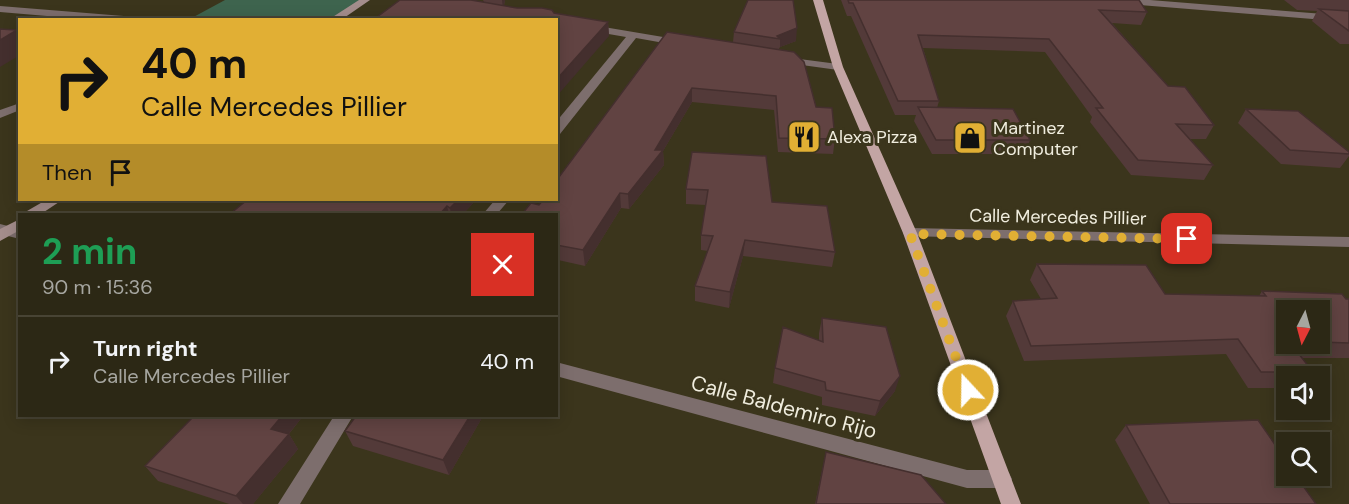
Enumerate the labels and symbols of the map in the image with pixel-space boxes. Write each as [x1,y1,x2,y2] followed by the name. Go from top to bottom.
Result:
[993,116,1078,161] place label: Martinez Computer
[786,119,822,155] restaurant icon: Alexa Pizza
[952,120,988,156] shop icon: Martinez Computer
[827,125,917,149] place label: Alexa Pizza
[969,203,1147,231] street label: Calle Mercedes Pillier
[1161,213,1212,264] pin
[1276,300,1330,354] north arrow
[936,358,1000,422] position arrow
[688,369,880,445] street label: Calle Baldemiro Rijo

